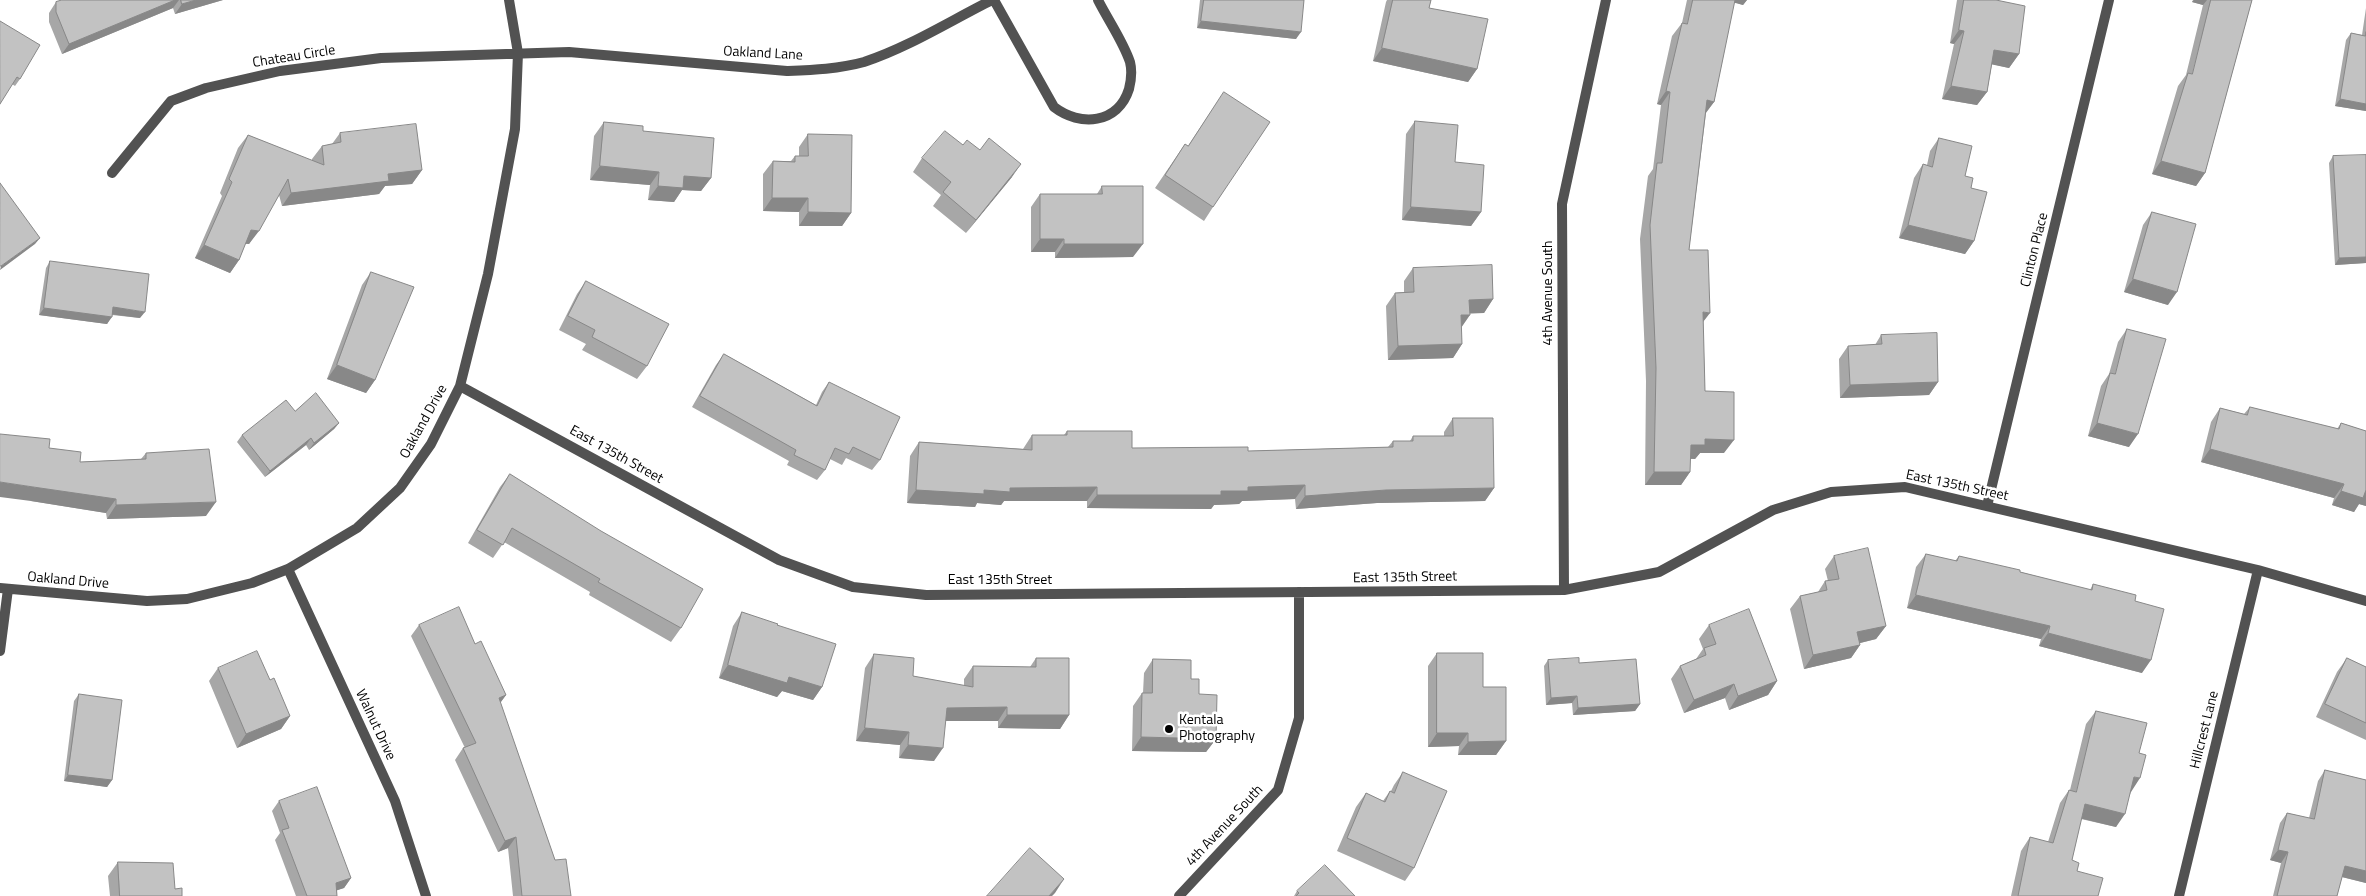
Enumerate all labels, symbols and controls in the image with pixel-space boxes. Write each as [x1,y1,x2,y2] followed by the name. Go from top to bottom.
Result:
[251,42,337,72] street label: Chateau Circle
[723,44,803,64] street label: Oakland Lane
[2018,211,2052,289] street label: Clinton Place
[1541,240,1557,346] street label: 4th Avenue South
[397,382,451,462] street label: Oakland Drive
[566,422,666,488] street label: East 135th Street
[1904,467,2010,505] street label: East 135th Street
[27,569,109,593] street label: Oakland Drive
[1353,569,1457,587] street label: East 135th Street
[948,573,1052,589] street label: East 135th Street
[351,687,399,763] street label: Walnut Drive
[2187,689,2223,771] street label: Hillcrest Lane
[1179,713,1255,746] place label: Kentala Photography
[1163,723,1175,735] marker: Kentala Photography
[1183,782,1267,870] street label: 4th Avenue South

